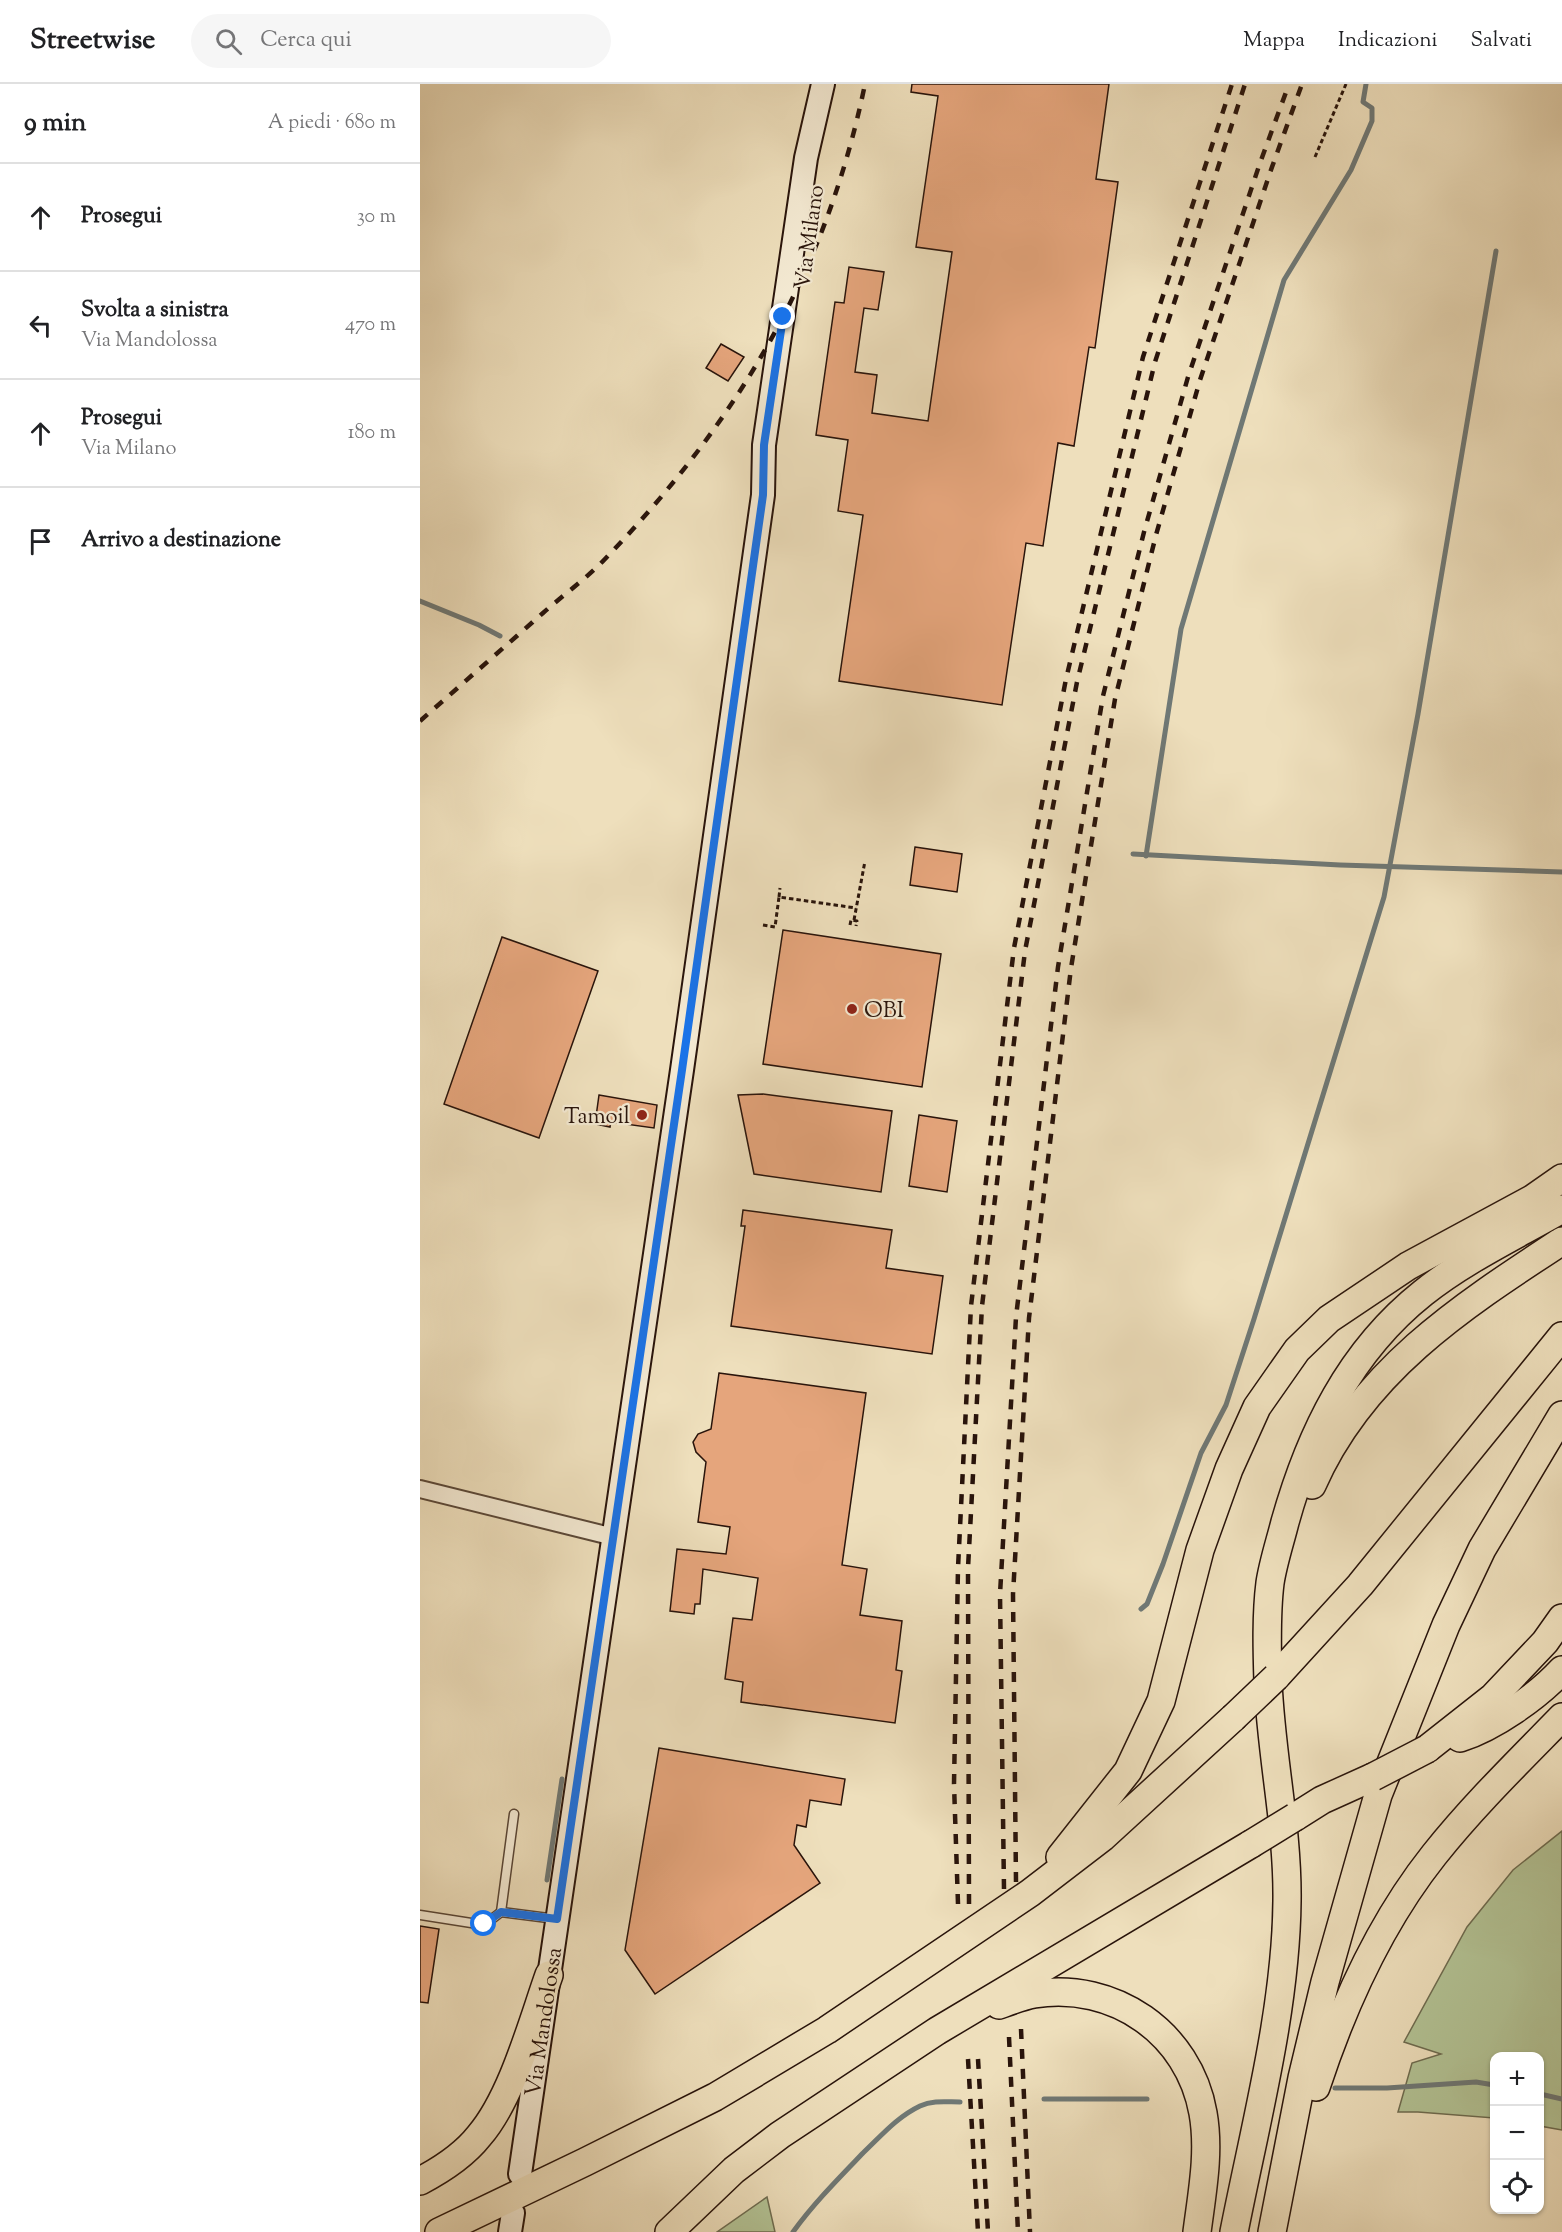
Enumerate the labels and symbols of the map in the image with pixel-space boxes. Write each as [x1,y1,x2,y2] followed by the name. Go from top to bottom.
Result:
[788,183,834,292] street label: Via Milano
[769,303,795,329] route end
[864,996,904,1028] place label: OBI
[845,1002,859,1016] marker: OBI
[564,1102,630,1134] place label: Tamoil
[635,1108,649,1122] marker: Tamoil
[470,1910,496,1936] route start
[519,1945,572,2099] street label: Via Mandolossa

